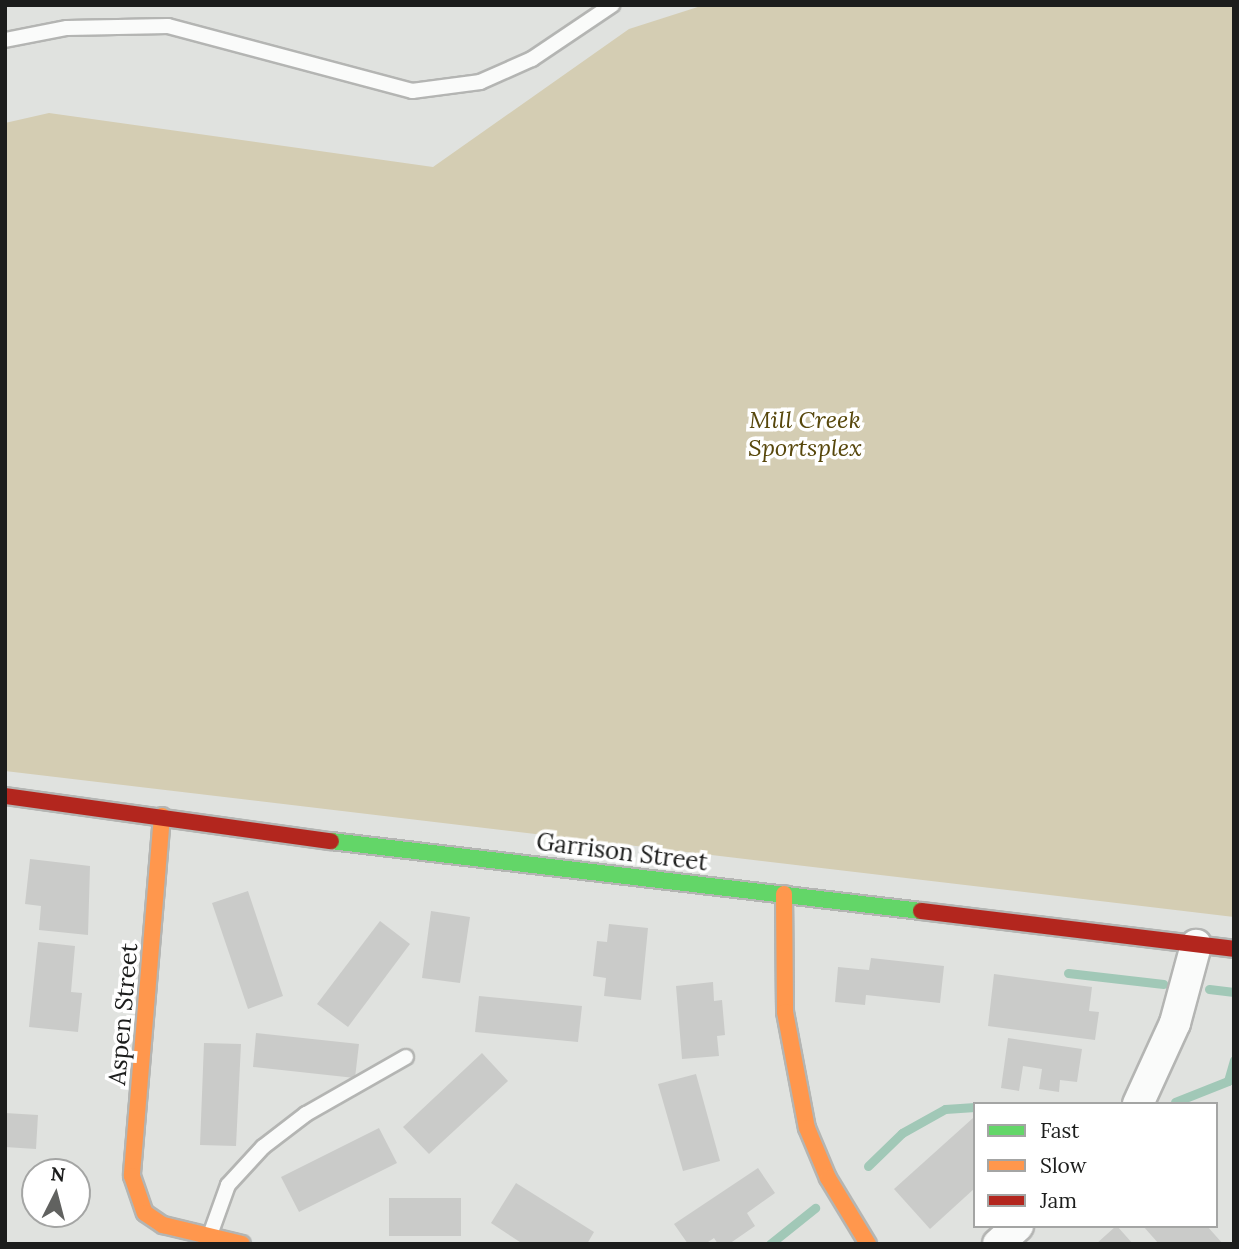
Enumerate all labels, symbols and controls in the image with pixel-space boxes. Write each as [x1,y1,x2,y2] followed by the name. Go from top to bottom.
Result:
[748,406,862,462] park label: Mill Creek Sportsplex
[535,827,709,877] street label: Garrison Street
[102,942,144,1086] street label: Aspen Street
[973,1102,1218,1228] legend
[1040,1117,1079,1144] text: Fast
[1040,1152,1087,1179] text: Slow
[21,1158,91,1228] north arrow
[49,1161,67,1187] text: N
[1040,1187,1077,1214] text: Jam

